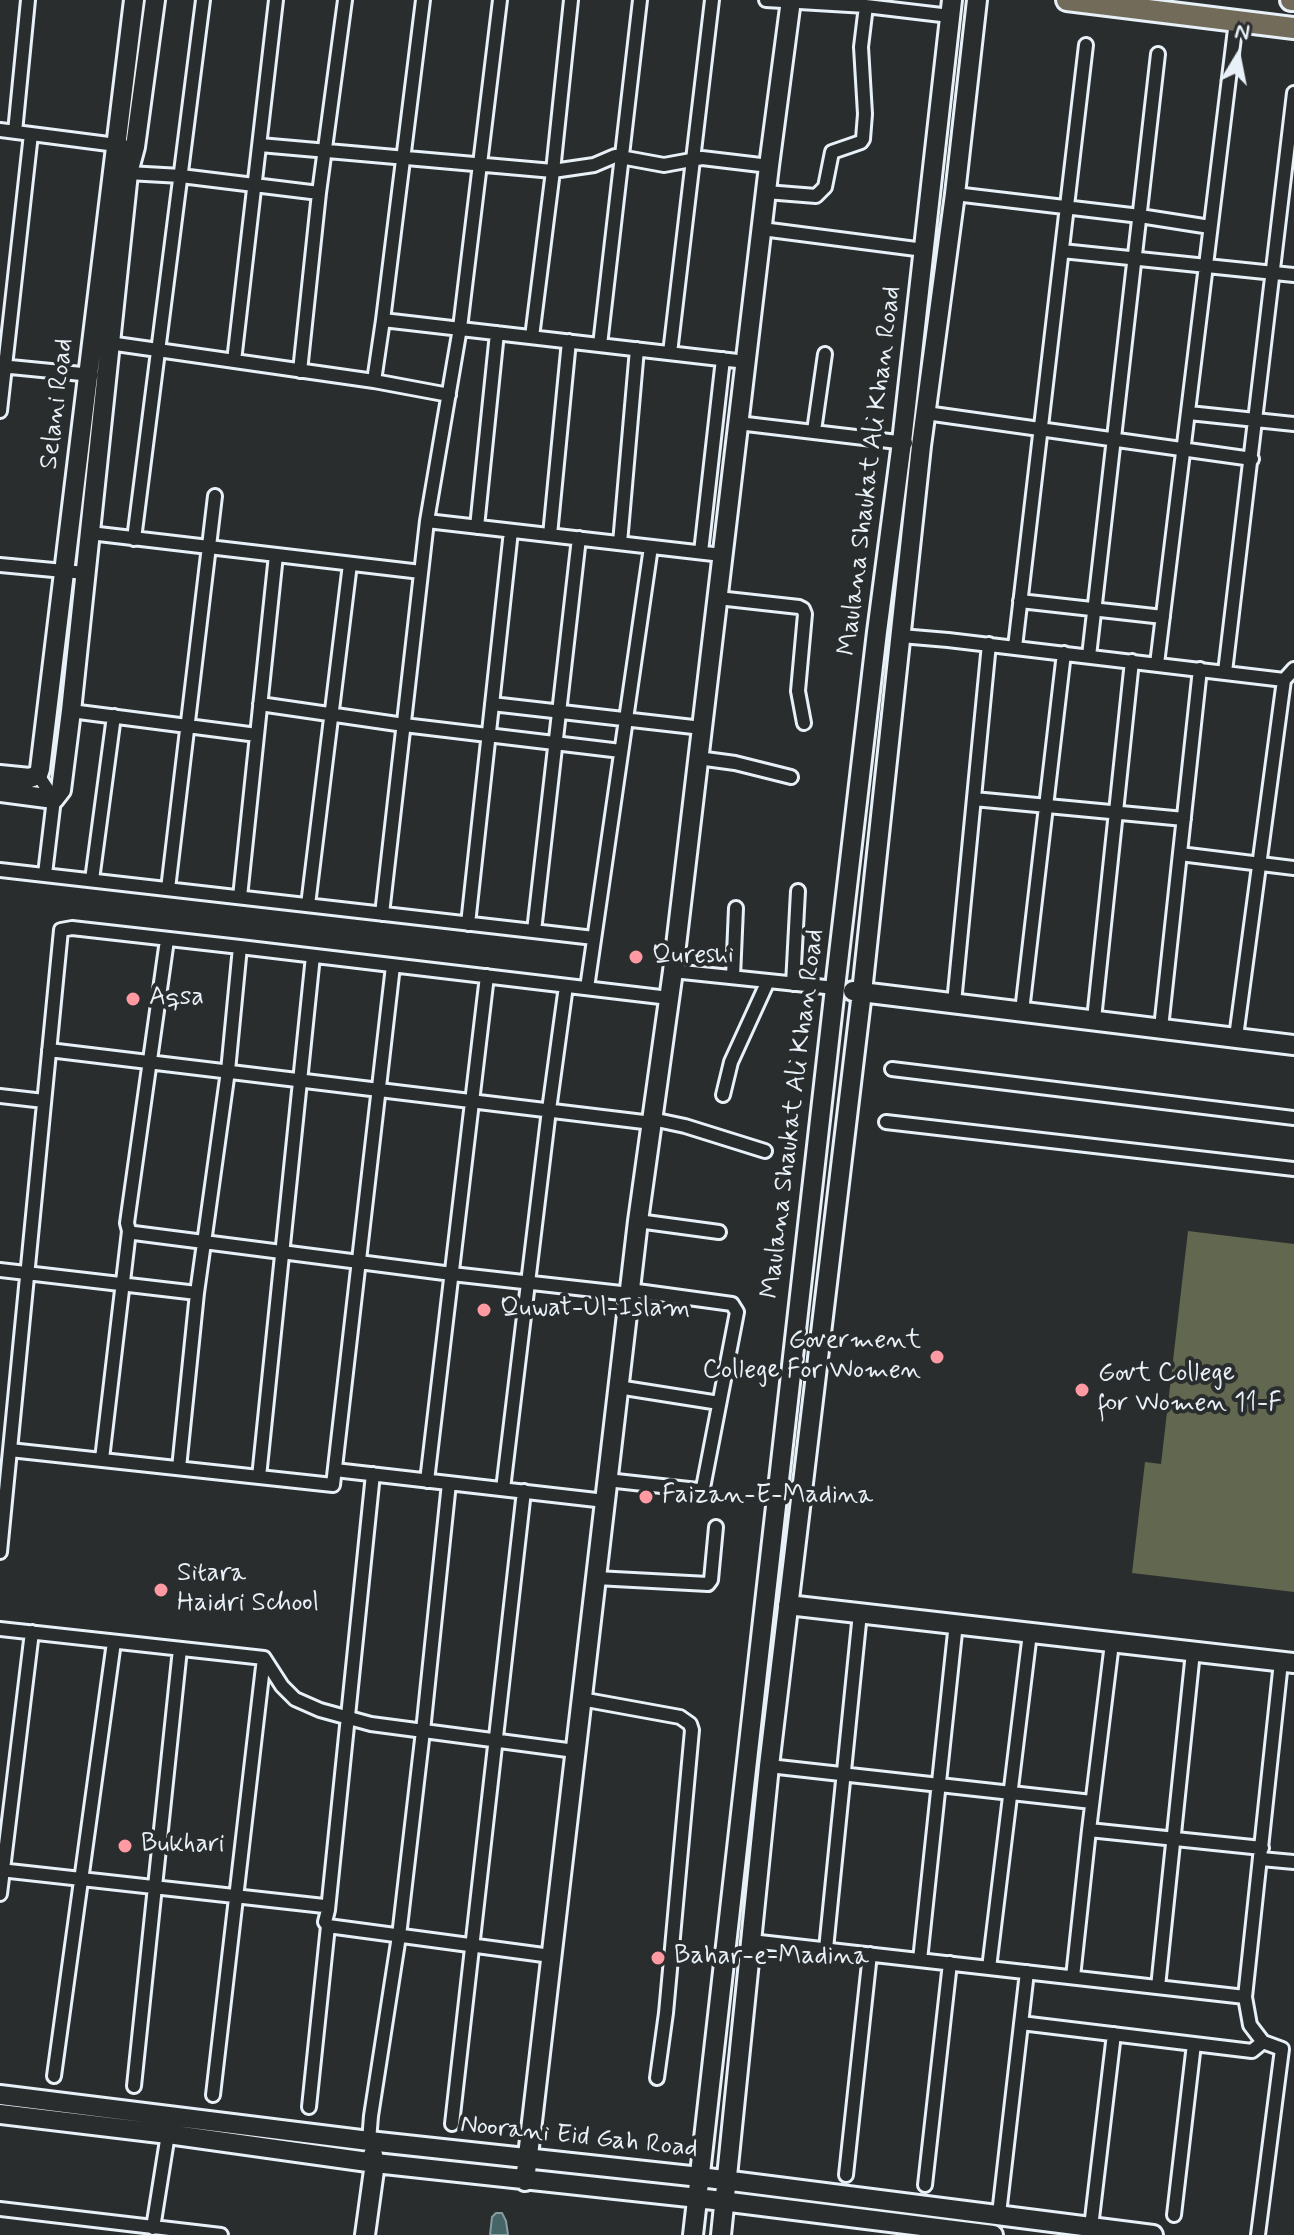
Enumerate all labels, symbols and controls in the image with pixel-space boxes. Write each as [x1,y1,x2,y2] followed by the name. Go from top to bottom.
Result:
[1198,16,1278,96] north arrow
[1233,17,1252,47] text: N
[833,285,909,657] street label: Maulana Shaukat Ali Khan Road
[35,337,81,471] street label: Selani Road
[756,928,832,1300] street label: Maulana Shaukat Ali Khan Road
[652,941,734,973] place label: Qureshi
[627,948,645,966] marker: Qureshi
[149,983,204,1015] place label: Aqsa
[124,990,142,1008] marker: Aqsa
[500,1294,690,1326] place label: Quwat-Ul-Islam
[475,1301,493,1319] marker: Quwat-Ul-Islam
[703,1326,921,1388] place label: Goverment College For Women
[928,1348,946,1366] marker: Goverment College For Women
[1098,1359,1282,1420] place label: Govt College for Women 11-F
[1073,1381,1091,1399] marker: Govt College for Women 11-F
[662,1481,873,1513] place label: Faizan-E-Madina
[637,1488,655,1506] marker: Faizan-E-Madina
[177,1559,319,1620] place label: Sitara Haidri School
[152,1581,170,1599] marker: Sitara Haidri School
[141,1830,224,1862] place label: Bukhari
[116,1837,134,1855] marker: Bukhari
[674,1942,869,1974] place label: Bahar-e-Madina
[649,1949,667,1967] marker: Bahar-e-Madina
[459,2110,699,2166] street label: Noorani Eid Gah Road

